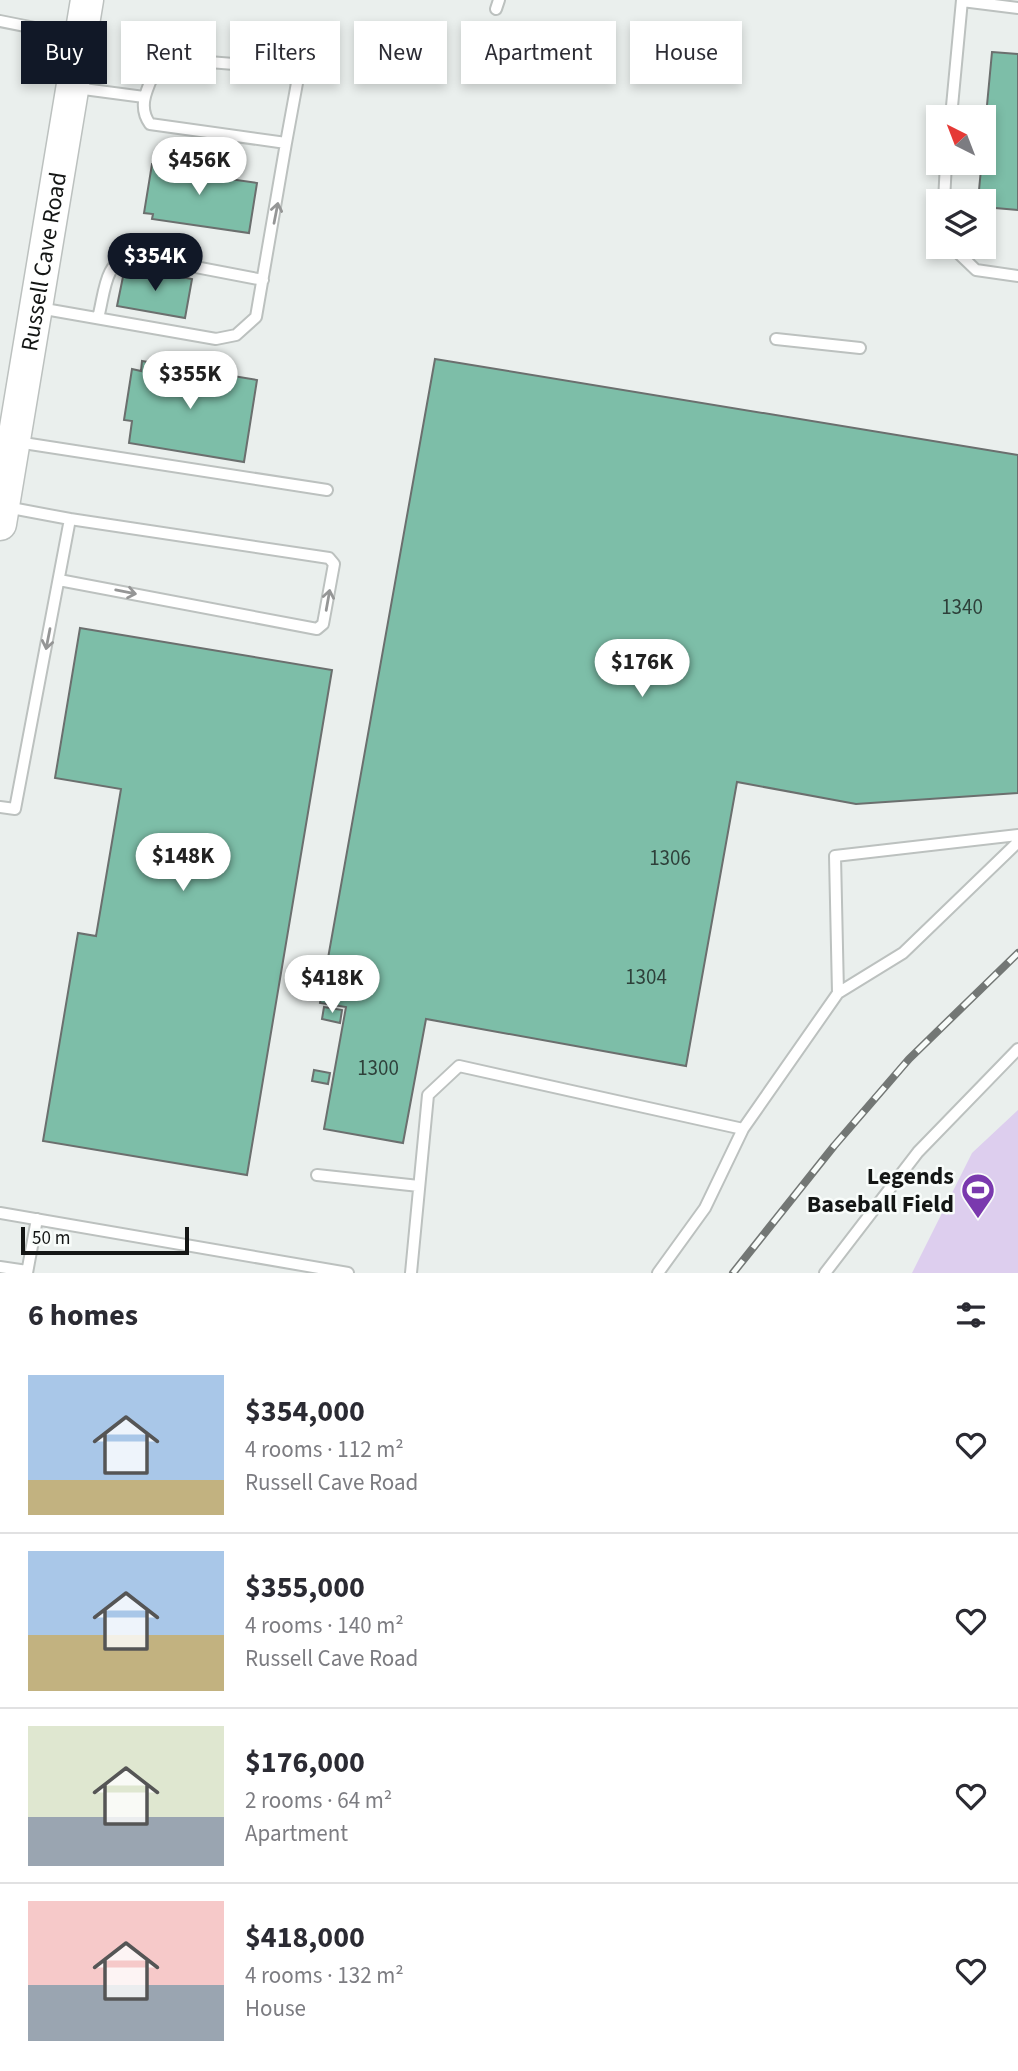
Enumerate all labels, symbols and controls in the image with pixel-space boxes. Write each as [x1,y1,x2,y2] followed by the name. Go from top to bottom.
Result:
[21,21,107,84] chip: Buy
[121,21,216,84] chip: Rent
[230,21,340,84] chip: Filters
[354,21,447,84] chip: New
[461,21,616,84] chip: Apartment
[630,21,742,84] chip: House
[926,105,996,175] north arrow
[926,105,996,259] map controls
[150,138,248,197] pin: $456K
[168,143,230,176] text: $456K
[11,169,76,354] street label: Russell Cave Road
[926,189,996,259] button: layers
[269,202,283,225] one-way arrow
[106,233,204,293] pin: $354K
[124,239,186,272] text: $354K
[141,352,239,411] pin: $355K
[159,357,221,390] text: $355K
[114,586,137,600] one-way arrow
[322,589,335,612] one-way arrow
[941,592,983,622] house number: 1340
[40,627,54,650] one-way arrow
[593,640,691,699] pin: $176K
[611,645,673,678] text: $176K
[134,834,232,893] pin: $148K
[152,839,214,872] text: $148K
[649,843,691,873] house number: 1306
[283,956,381,1015] pin: $418K
[301,961,363,994] text: $418K
[625,962,667,992] house number: 1304
[357,1053,399,1083] house number: 1300
[807,1159,954,1222] place label: Legends Baseball Field
[959,1171,997,1220] sports icon: Legends Baseball Field
[21,1224,189,1256] scale bar
[32,1225,70,1252] text: 50 m
[28,1294,138,1337] text: 6 homes
[952,1296,990,1334] icon: filters
[245,1390,365,1433] text: $354,000
[84,1403,168,1487] icon: home
[952,1426,990,1464] icon: heart
[245,1433,404,1466] text: 4 rooms · 112 m²
[245,1466,418,1499] text: Russell Cave Road
[245,1566,365,1609] text: $355,000
[84,1579,168,1663] icon: home
[952,1602,990,1640] icon: heart
[245,1609,404,1642] text: 4 rooms · 140 m²
[245,1642,418,1675] text: Russell Cave Road
[245,1741,365,1784] text: $176,000
[84,1754,168,1838] icon: home
[952,1777,990,1815] icon: heart
[245,1784,392,1817] text: 2 rooms · 64 m²
[245,1817,348,1850] text: Apartment
[245,1916,365,1959] text: $418,000
[84,1929,168,2013] icon: home
[952,1952,990,1990] icon: heart
[245,1959,404,1992] text: 4 rooms · 132 m²
[245,1992,306,2025] text: House

